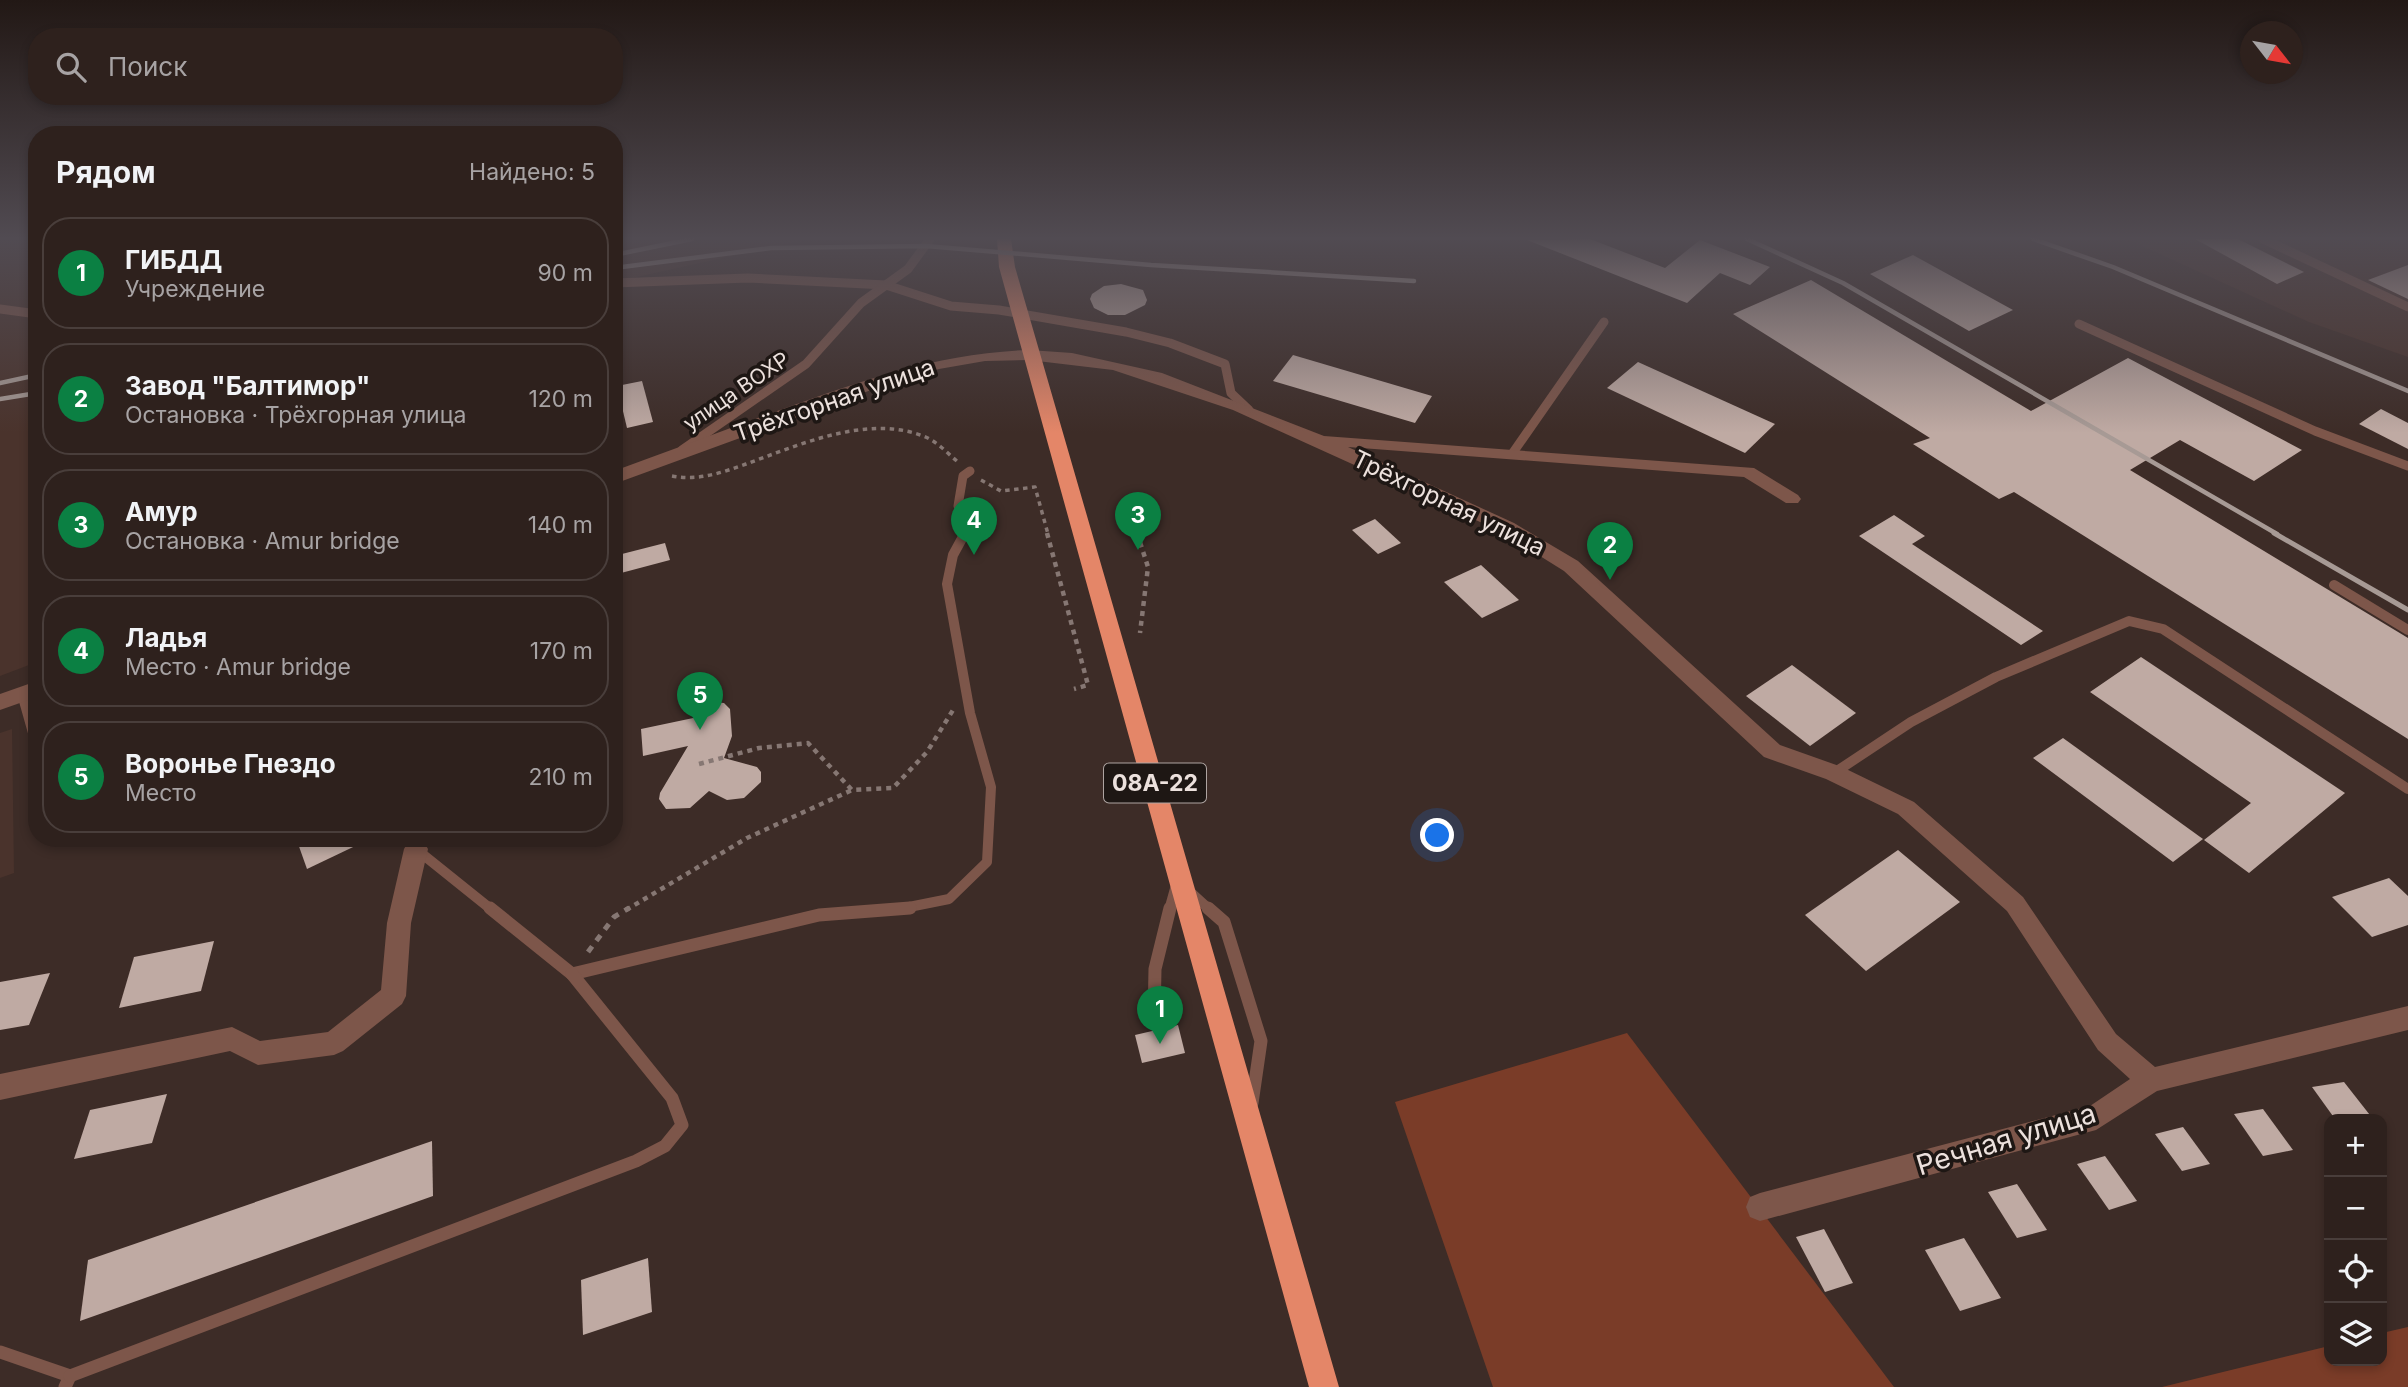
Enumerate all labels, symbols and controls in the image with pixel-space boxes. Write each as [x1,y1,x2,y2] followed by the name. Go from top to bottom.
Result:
[2240,21,2303,84] north arrow
[28,28,623,105] search box
[52,48,90,86] icon: search
[108,51,187,82] text: Поиск
[56,154,156,190] text: Рядом
[469,158,595,186] text: Найдено: 5
[125,244,222,275] text: ГИБДД
[76,259,86,287] text: 1
[538,259,593,287] text: 90 m
[125,275,265,303] text: Учреждение
[678,346,794,436] street label: улица ВОХР
[730,352,938,448] street label: Трёхгорная улица
[125,370,370,401] text: Завод "Балтимор"
[74,385,88,413] text: 2
[528,385,593,413] text: 120 m
[125,401,466,429] text: Остановка · Трёхгорная улица
[1348,444,1550,562] street label: Трёхгорная улица
[1115,492,1161,550] pin: 3
[125,496,198,527] text: Амур
[951,497,997,555] pin: 4
[74,511,88,539] text: 3
[528,511,593,539] text: 140 m
[1587,522,1633,580] pin: 2
[125,527,400,555] text: Остановка · Amur bridge
[125,622,207,653] text: Ладья
[73,637,89,665] text: 4
[530,637,593,665] text: 170 m
[125,653,351,681] text: Место · Amur bridge
[677,672,723,730] pin: 5
[125,748,336,779] text: Воронье Гнездо
[74,763,88,791] text: 5
[528,763,593,791] text: 210 m
[1104,764,1206,803] road number: 08А-22
[125,779,196,807] text: Место
[1420,818,1454,852] your location
[1137,986,1183,1044] pin: 1
[1912,1096,2100,1182] street label: Речная улица
[2324,1114,2387,1366] map controls
[2324,1114,2387,1177] button: +
[2324,1177,2387,1240] button: −
[2324,1240,2387,1303] button: locate
[2324,1303,2387,1366] button: layers

